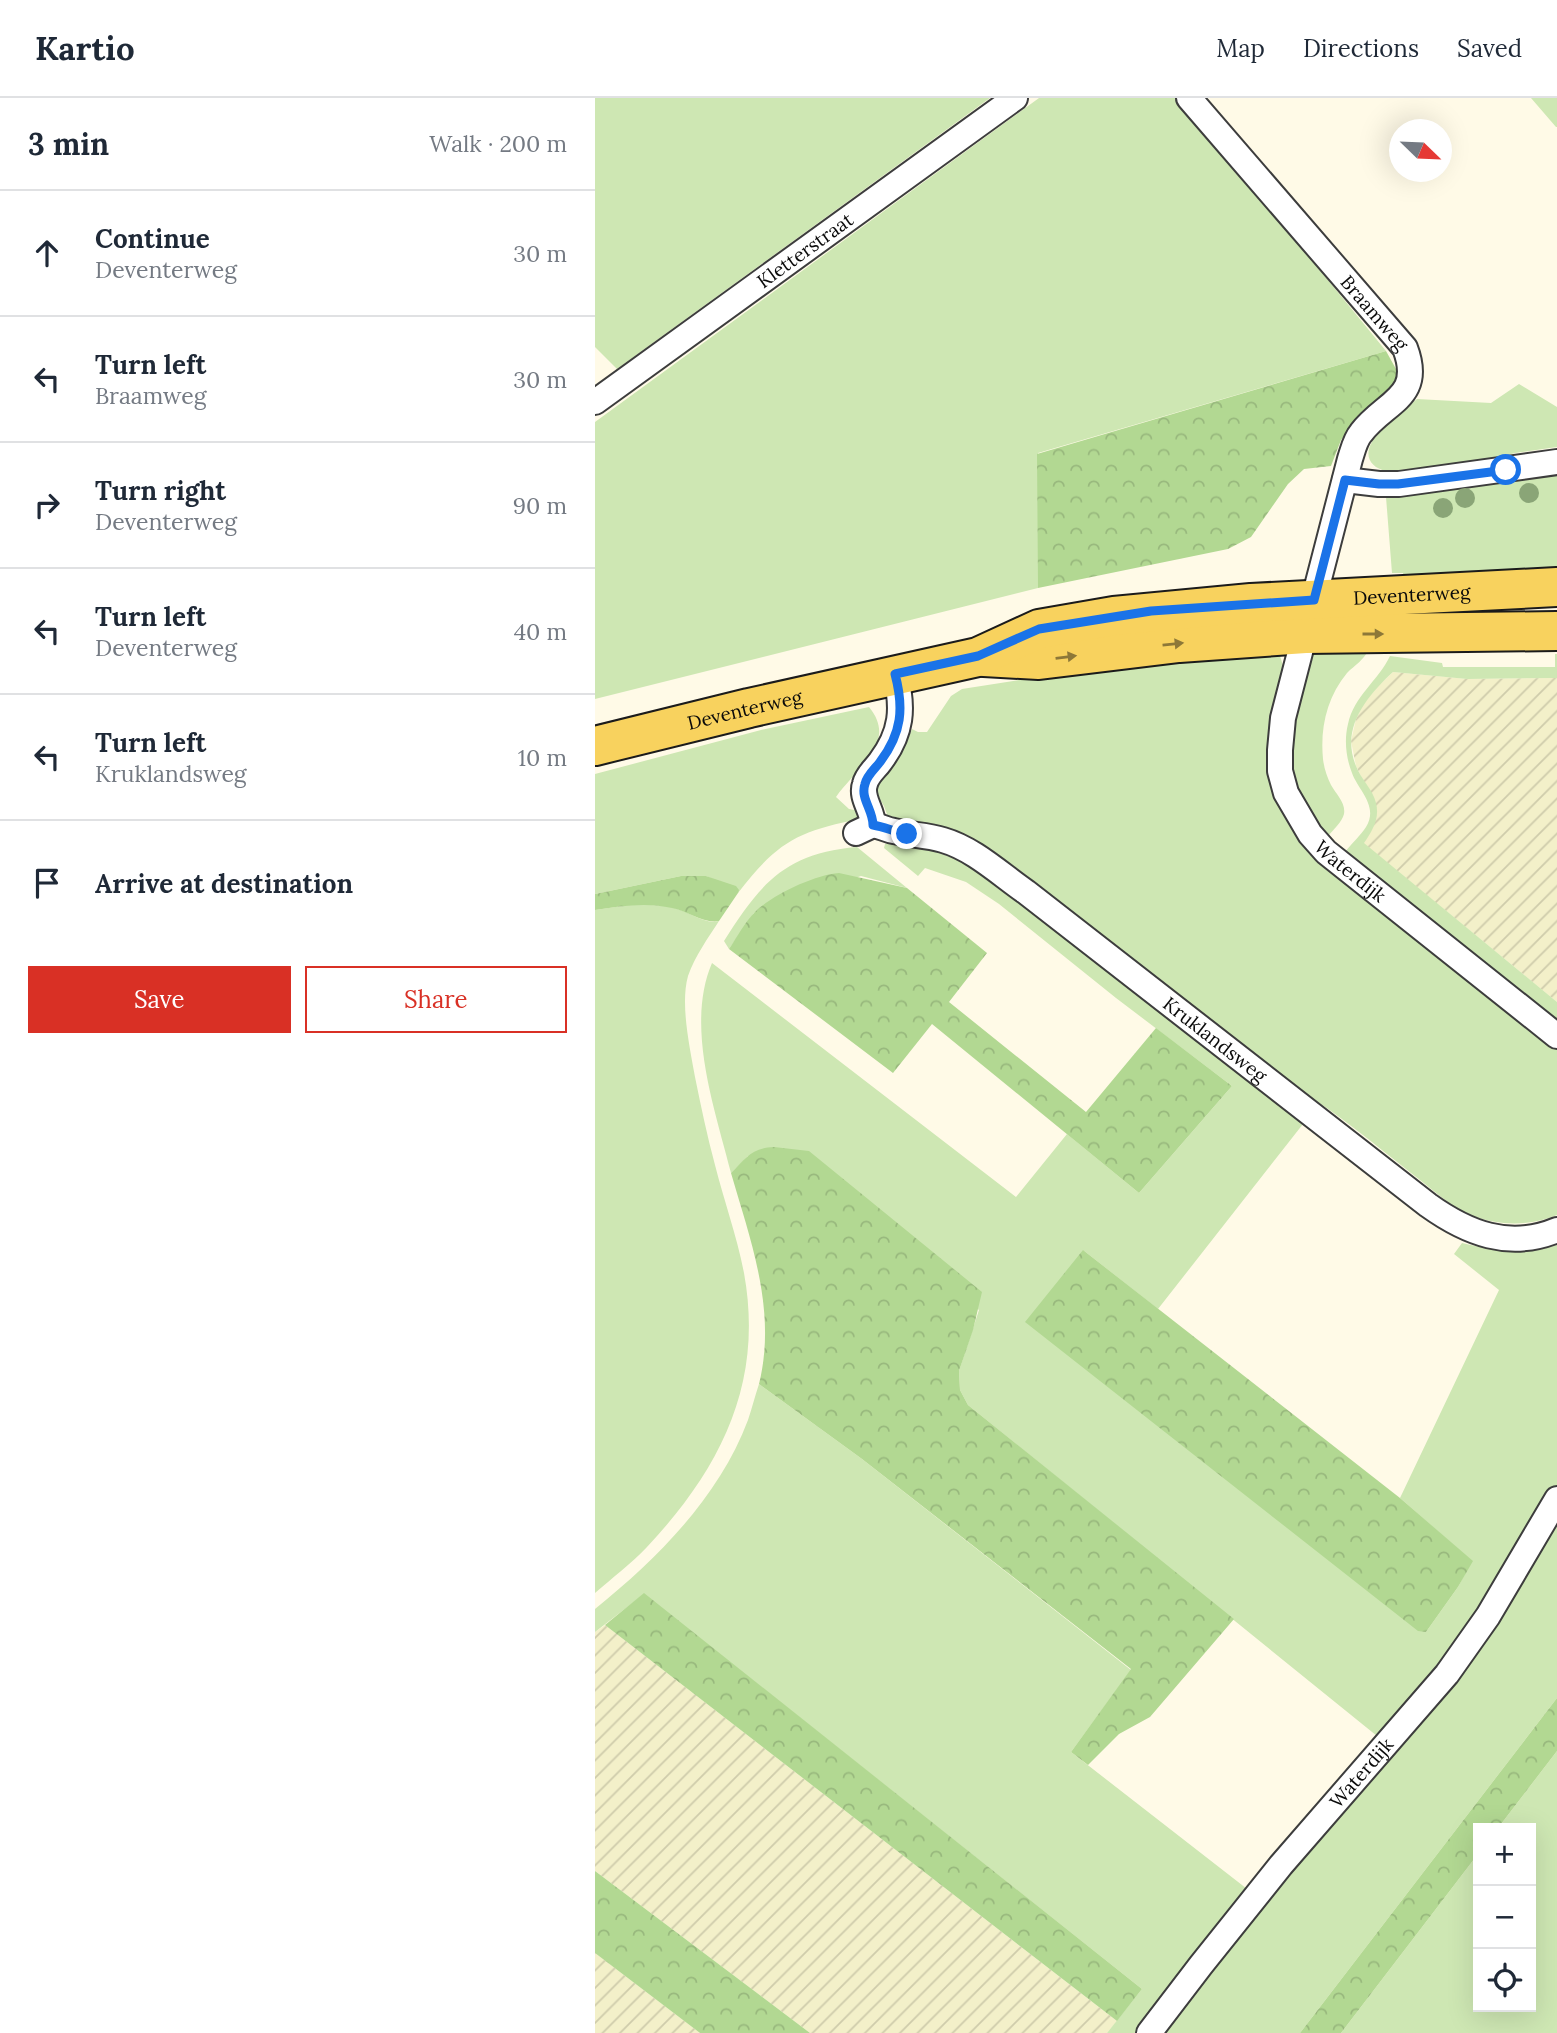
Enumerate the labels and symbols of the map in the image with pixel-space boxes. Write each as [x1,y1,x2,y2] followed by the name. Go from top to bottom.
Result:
[1389,119,1452,182] north arrow
[752,207,858,293] street label: Kletterstraat
[1335,270,1414,356] street label: Braamweg
[1490,454,1521,485] route start
[1352,580,1471,610] street label: Deventerweg
[1363,628,1385,640] one-way arrow
[1162,638,1184,649] one-way arrow
[1055,651,1077,662] one-way arrow
[685,684,805,735] street label: Deventerweg
[891,818,922,849] route end
[1309,835,1392,908] street label: Waterdijk
[1158,991,1272,1088] street label: Kruklandsweg
[1324,1732,1399,1813] street label: Waterdijk

